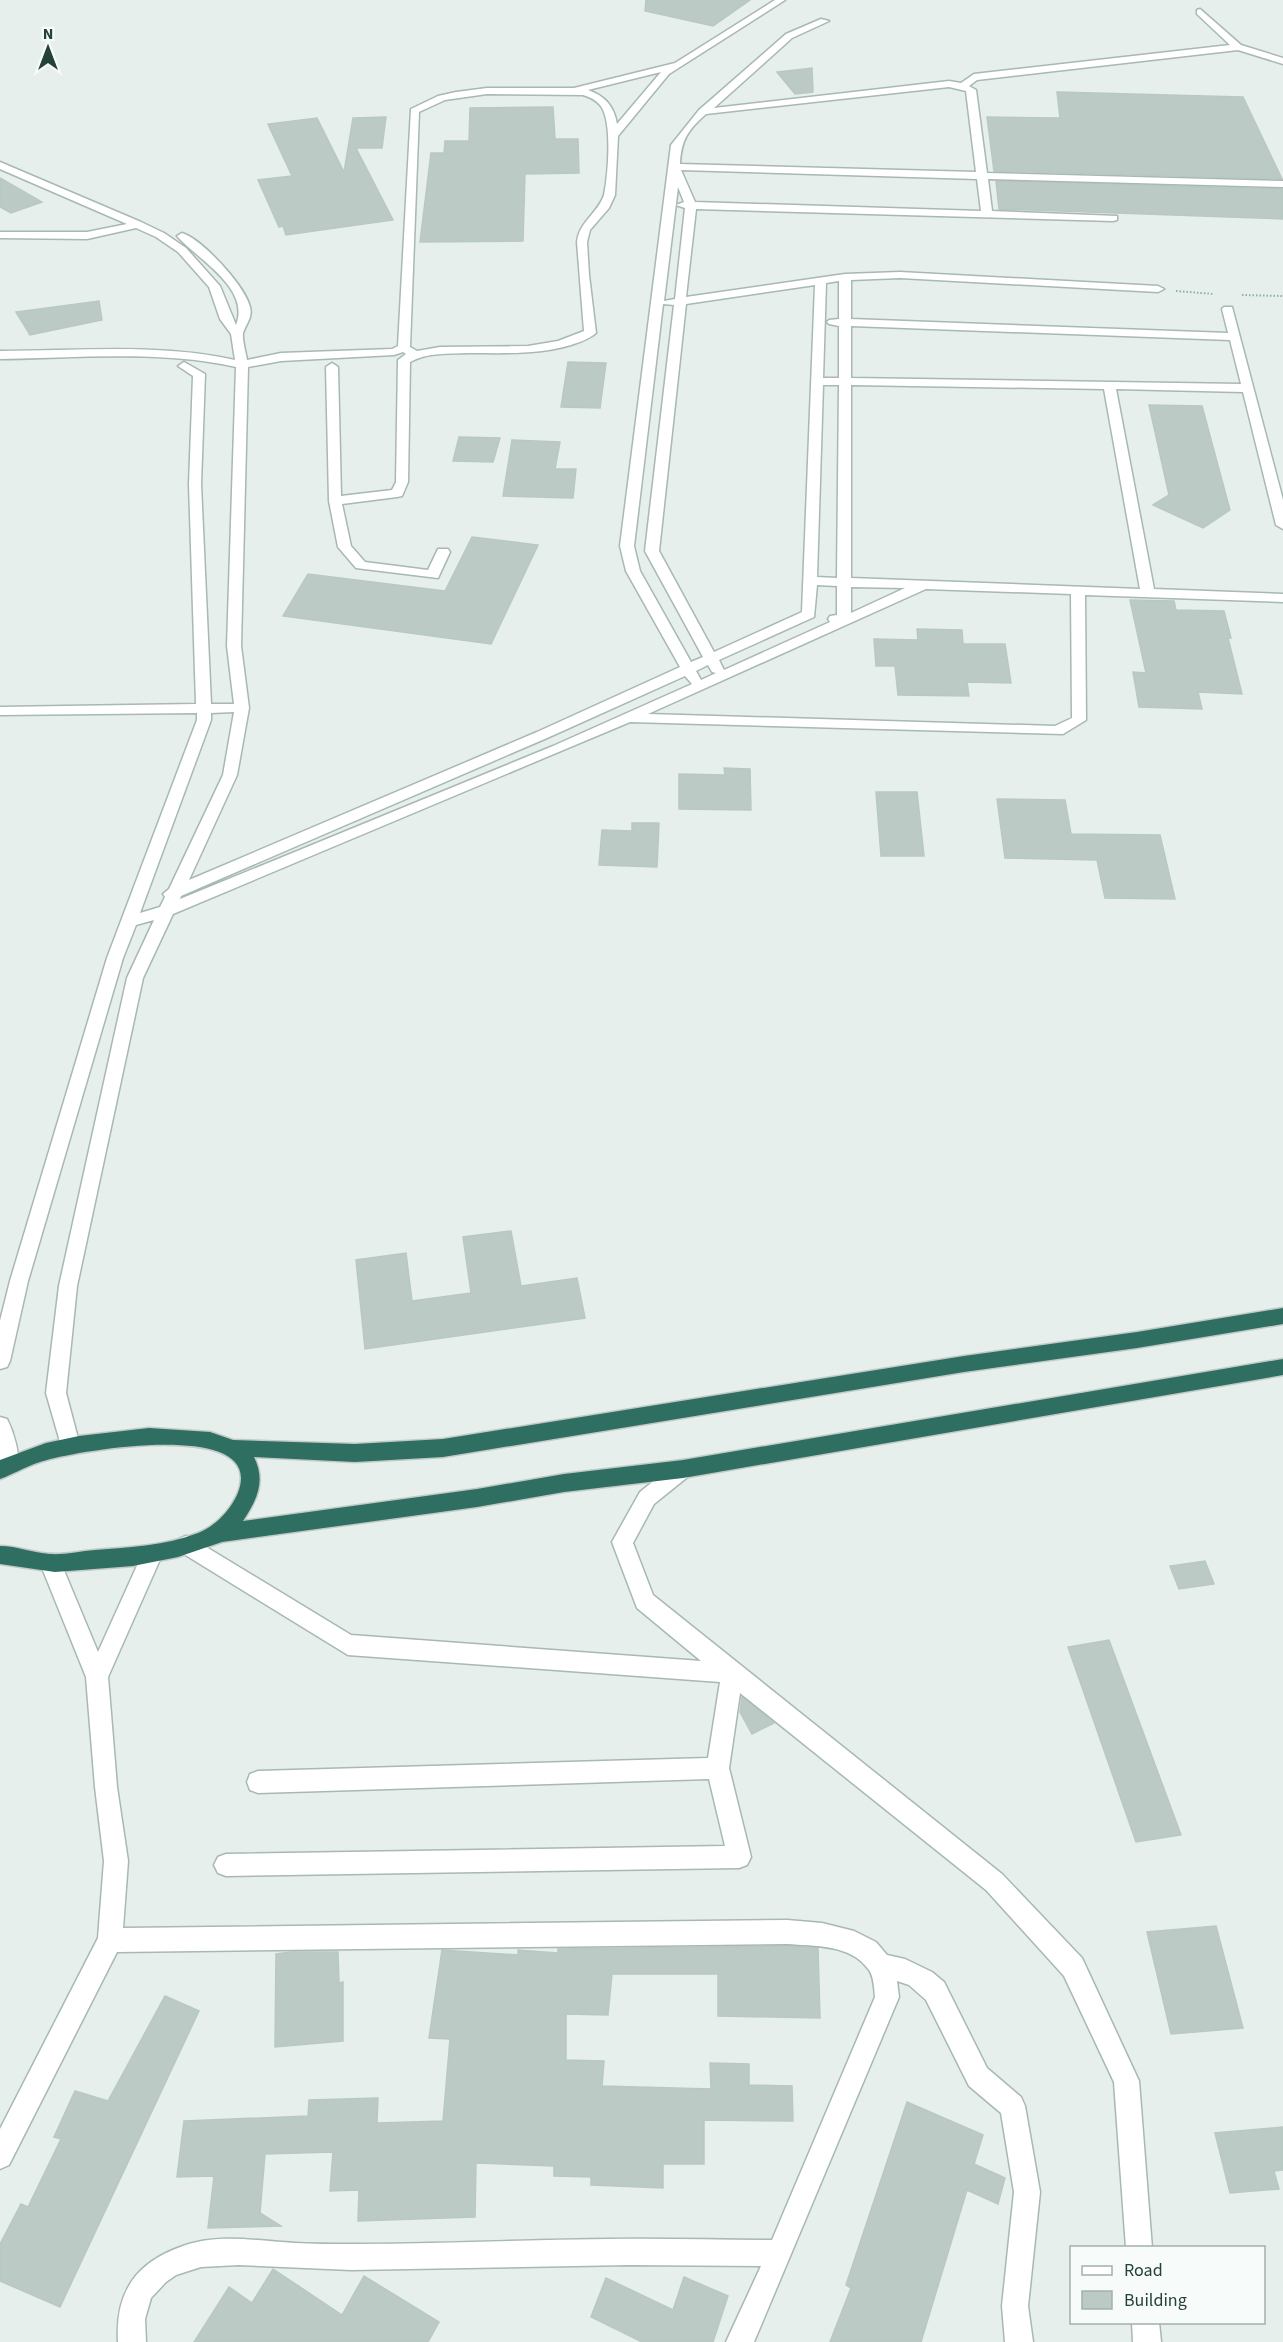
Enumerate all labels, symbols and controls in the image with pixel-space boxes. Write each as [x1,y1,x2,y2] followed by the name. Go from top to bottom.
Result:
[18,18,78,78] north arrow
[43,23,53,45] text: N
[1070,2246,1265,2324] legend
[1124,2258,1163,2283] text: Road
[1124,2288,1187,2313] text: Building

